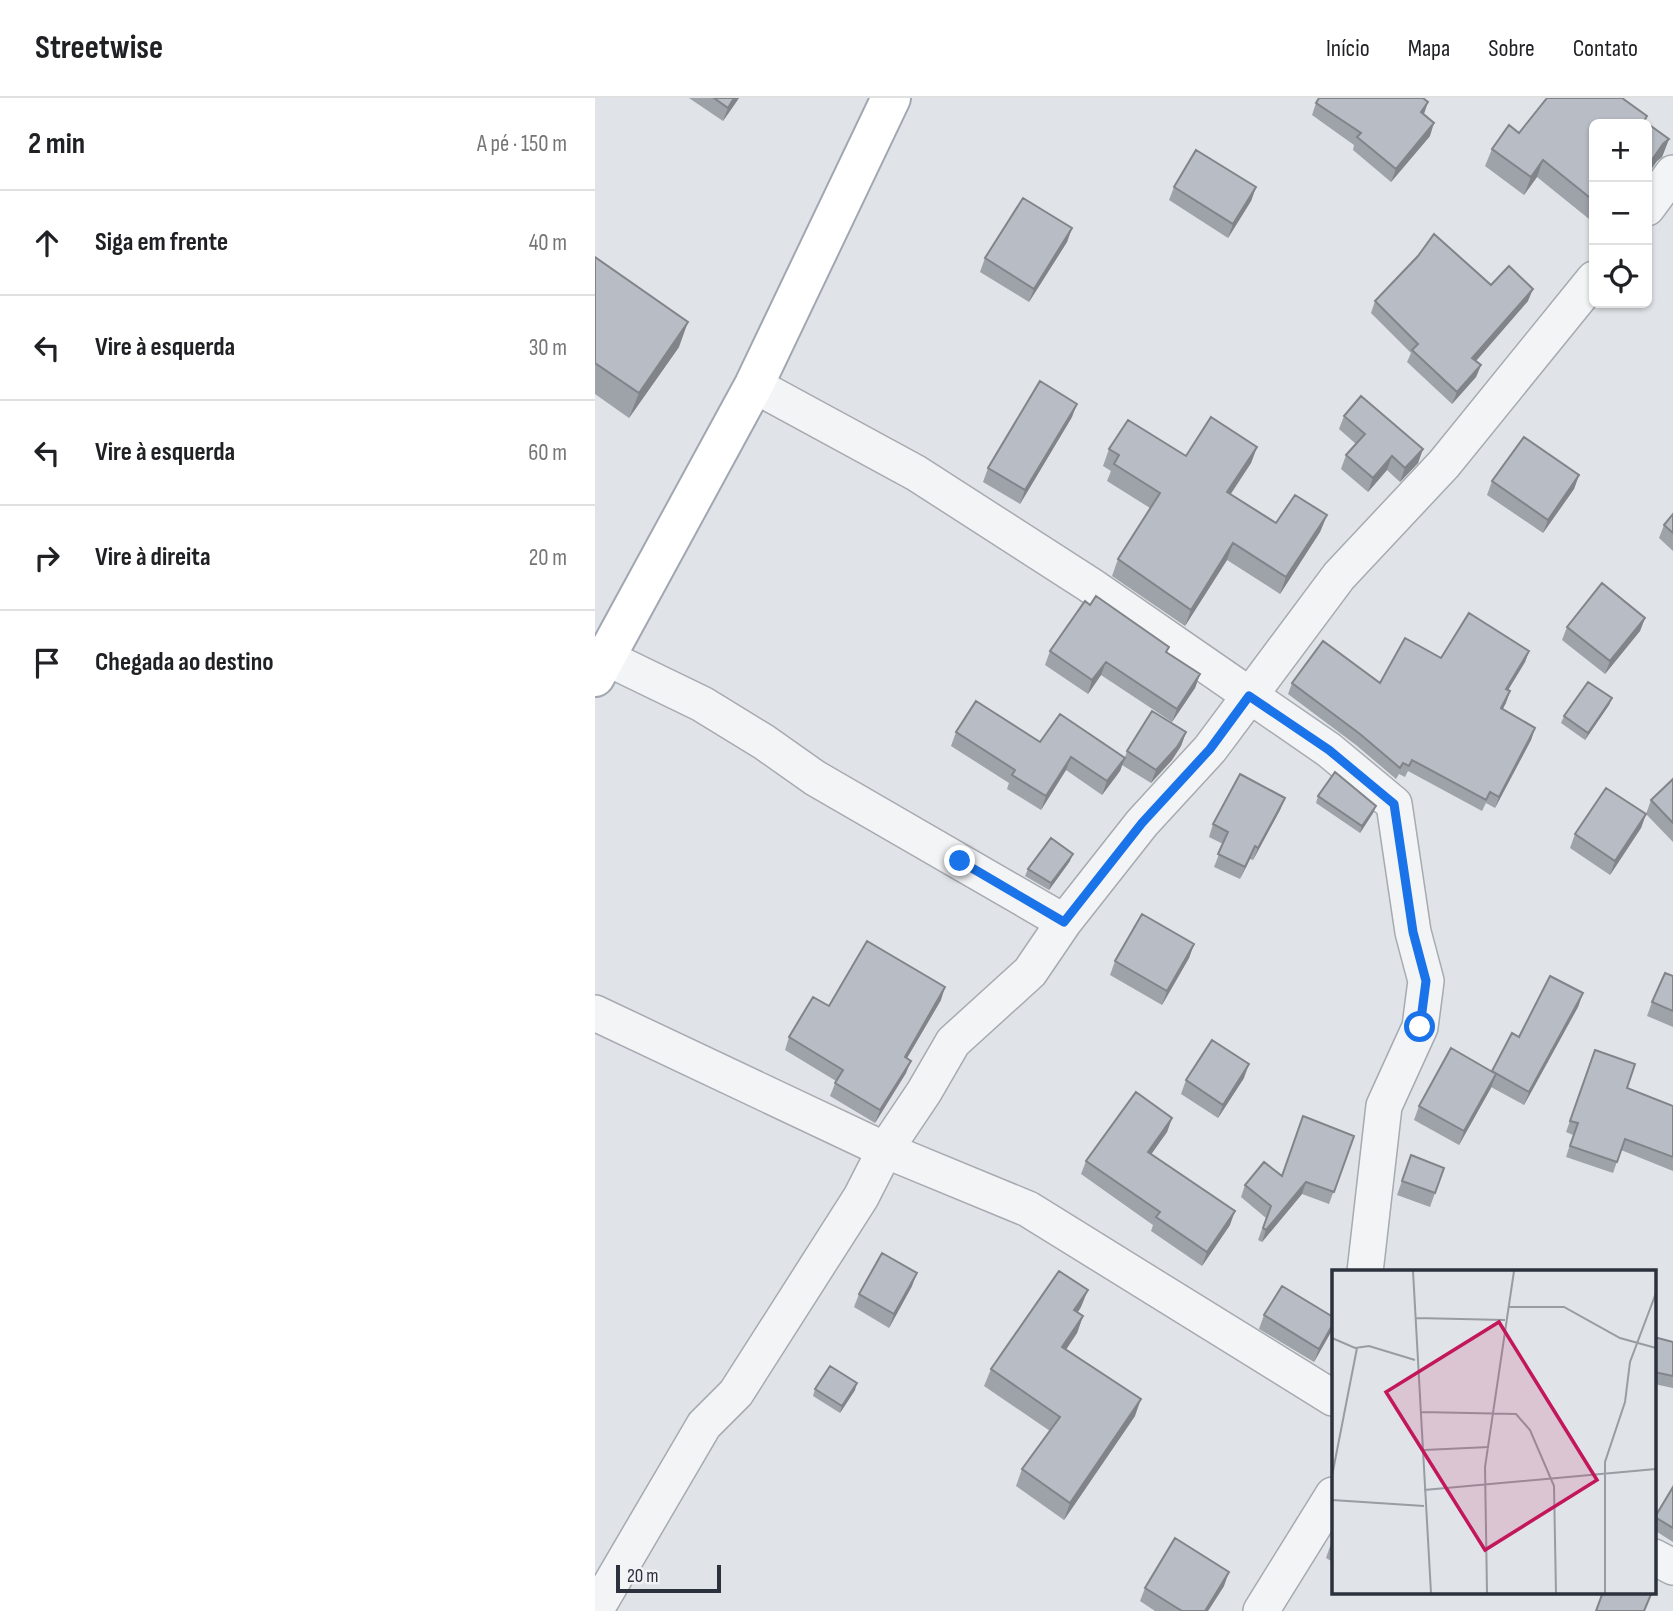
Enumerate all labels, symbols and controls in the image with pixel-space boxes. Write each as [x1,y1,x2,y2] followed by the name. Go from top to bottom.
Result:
[35,28,163,68] text: Streetwise
[1326,34,1370,63] text: Início
[1408,34,1450,63] text: Mapa
[1488,34,1535,63] text: Sobre
[1573,34,1638,63] text: Contato
[1589,119,1652,308] map controls
[1589,119,1652,182] button: +
[28,126,85,162] text: 2 min
[477,130,567,158] text: A pé · 150 m
[1589,182,1652,245] button: −
[28,224,66,262] icon: ahead
[95,227,228,258] text: Siga em frente
[529,229,567,257] text: 40 m
[1589,245,1652,308] button: locate
[28,329,66,367] icon: left
[95,332,235,363] text: Vire à esquerda
[529,334,567,362] text: 30 m
[28,434,66,472] icon: left
[95,437,235,468] text: Vire à esquerda
[528,439,567,467] text: 60 m
[28,539,66,577] icon: right
[95,542,211,573] text: Vire à direita
[529,544,567,572] text: 20 m
[28,644,66,682] icon: arrive
[95,647,274,678] text: Chegada ao destino
[944,845,975,876] route end
[1404,1011,1435,1042] route start
[1332,1270,1655,1594] inset map
[616,1562,721,1594] scale bar
[627,1565,659,1588] text: 20 m

